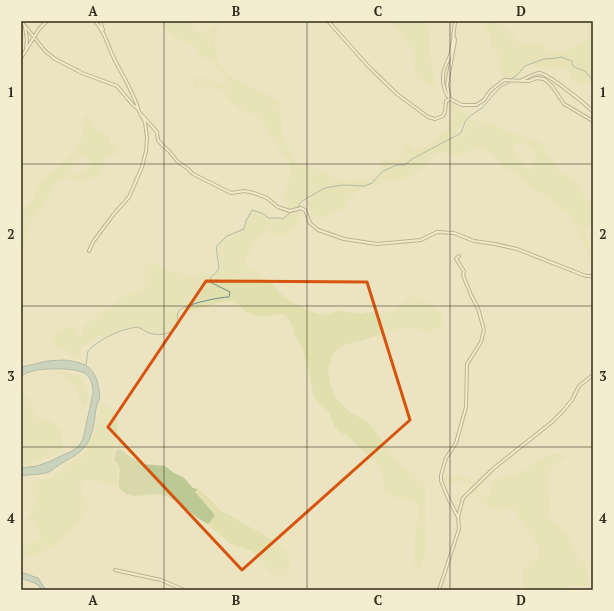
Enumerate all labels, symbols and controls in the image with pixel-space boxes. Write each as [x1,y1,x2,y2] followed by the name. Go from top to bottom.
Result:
[88,2,98,20] text: A
[232,2,240,20] text: B
[374,2,382,20] text: C
[516,2,526,20] text: D
[7,83,15,101] text: 1
[599,83,607,101] text: 1
[7,225,15,243] text: 2
[599,225,607,243] text: 2
[7,367,15,385] text: 3
[599,367,607,385] text: 3
[7,509,15,527] text: 4
[599,509,607,527] text: 4
[88,591,98,609] text: A
[232,591,240,609] text: B
[374,591,382,609] text: C
[516,591,526,609] text: D

